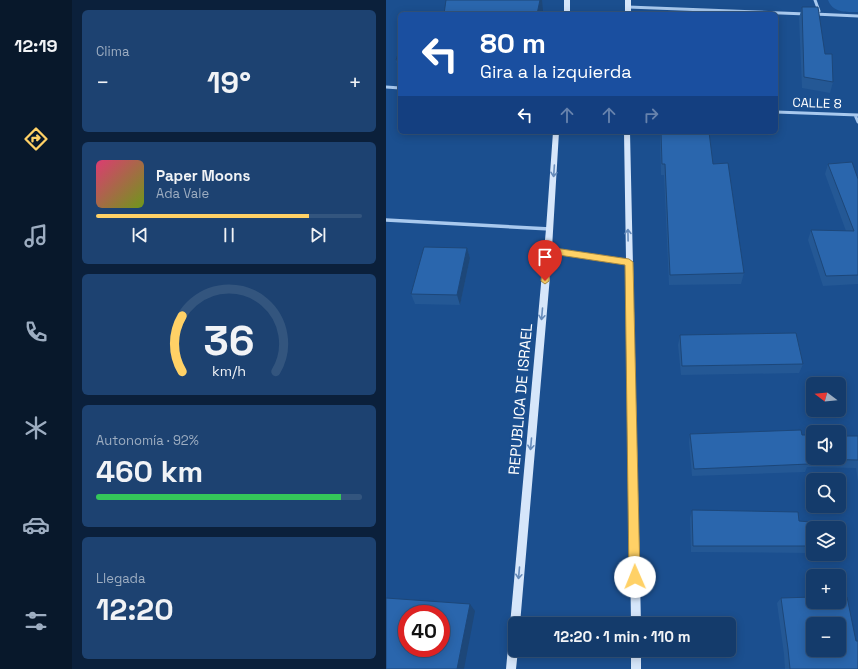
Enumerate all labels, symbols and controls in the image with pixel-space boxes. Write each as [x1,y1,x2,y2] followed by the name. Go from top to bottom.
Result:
[480,25,546,61] text: 80 m
[414,28,466,80] icon: left
[14,34,58,57] text: 12:19
[96,43,129,60] text: Clima
[480,60,632,83] text: Gira a la izquierda
[207,63,251,102] text: 19°
[96,68,110,96] text: −
[348,68,362,96] text: +
[792,94,842,112] street label: CALLE 8
[514,104,536,126] icon: left
[556,104,578,126] icon: ahead
[598,104,620,126] icon: ahead
[640,104,662,126] icon: right
[22,125,50,153] icon: directions
[550,164,558,177] one-way arrow
[156,166,250,185] text: Paper Moons
[156,185,209,202] text: Ada Vale
[22,222,50,250] icon: music
[129,224,151,246] icon: previous
[218,224,240,246] icon: pause
[307,224,329,246] icon: next
[625,229,632,242] one-way arrow
[528,240,562,281] pin
[534,246,556,268] icon: arrive
[539,307,546,320] one-way arrow
[204,314,255,367] text: 36
[22,318,50,346] icon: phone
[504,322,536,476] street label: REPUBLICA DE ISRAEL
[212,362,246,380] text: km/h
[806,377,846,417] north arrow
[806,377,846,657] map controls
[22,414,50,442] icon: climate
[806,425,846,465] button: sound
[96,432,199,449] text: Autonomía · 92%
[527,437,534,450] one-way arrow
[96,452,203,491] text: 460 km
[806,473,846,513] button: search
[22,511,50,539] icon: car
[806,521,846,561] button: layers
[614,556,656,598] position arrow
[516,566,523,579] one-way arrow
[806,569,846,609] button: +
[96,570,145,587] text: Llegada
[96,590,174,629] text: 12:20
[398,605,450,657] speed limit sign: 40
[22,607,50,635] icon: filters
[806,617,846,657] button: −
[553,627,691,646] text: 12:20 · 1 min · 110 m

